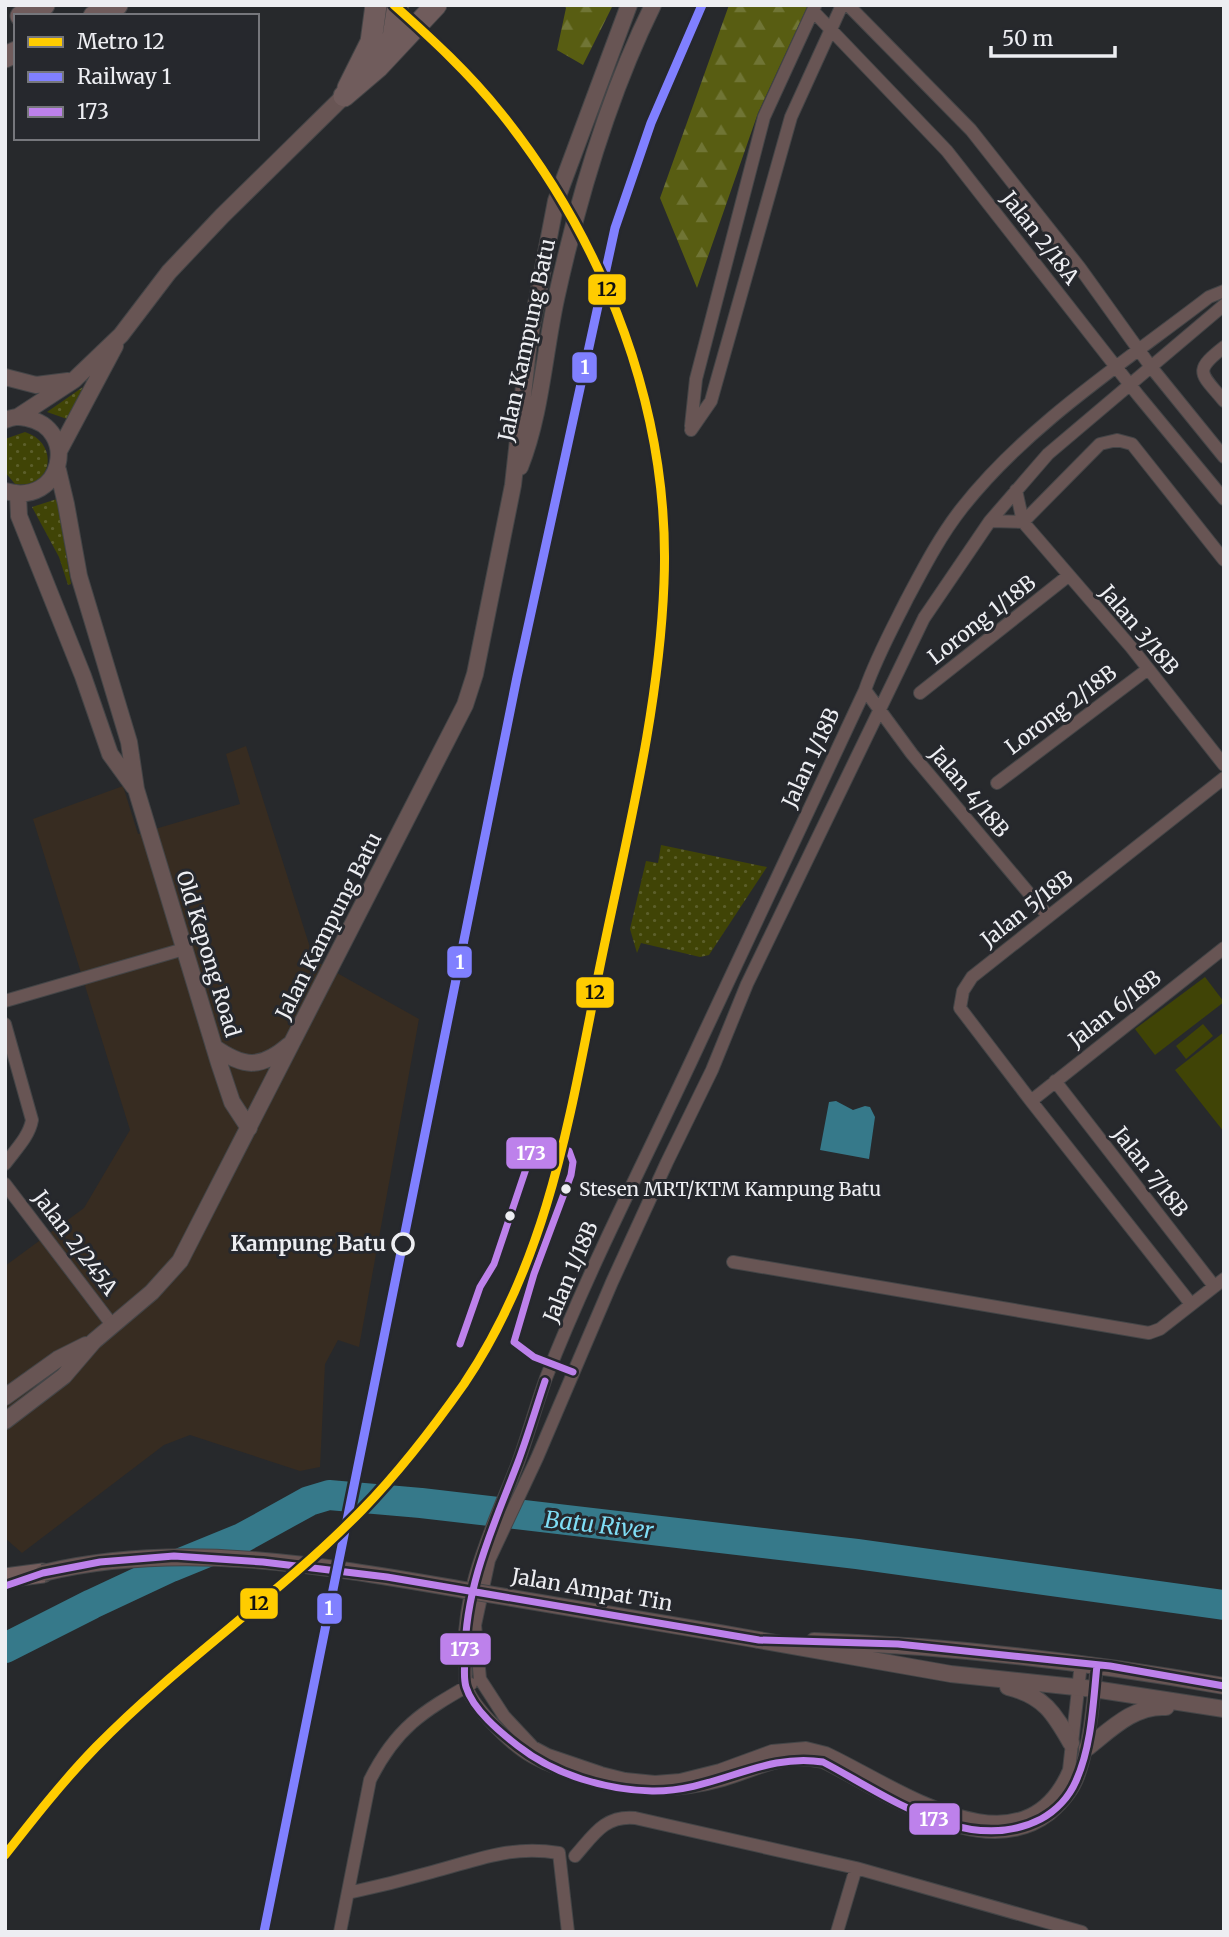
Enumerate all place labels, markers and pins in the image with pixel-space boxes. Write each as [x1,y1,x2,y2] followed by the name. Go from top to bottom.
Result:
[579,1177,881,1201] place label: Stesen MRT/KTM Kampung Batu
[559,1182,573,1196] marker: Stesen MRT/KTM Kampung Batu
[503,1209,517,1223] unlabelled marker
[230,1230,386,1257] place label: Kampung Batu
[392,1233,414,1255] marker: Kampung Batu

